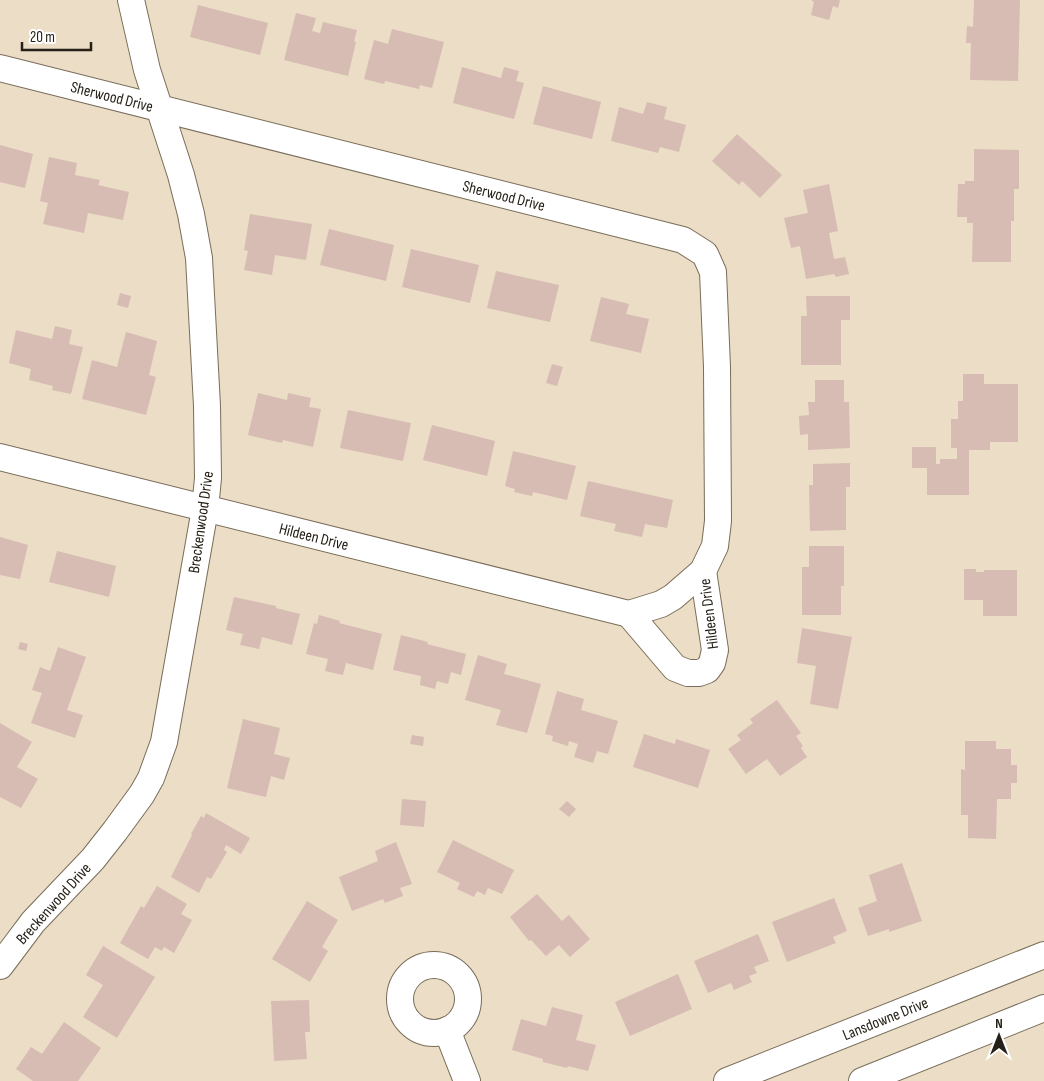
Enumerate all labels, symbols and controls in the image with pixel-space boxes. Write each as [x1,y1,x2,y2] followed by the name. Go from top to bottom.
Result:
[22,20,91,52] scale bar
[30,28,55,47] text: 20 m
[68,78,155,117] street label: Sherwood Drive
[460,177,547,216] street label: Sherwood Drive
[185,470,218,574] street label: Breckenwood Drive
[277,520,350,555] street label: Hildeen Drive
[696,577,723,650] street label: Hildeen Drive
[13,859,96,949] street label: Breckenwood Drive
[840,994,931,1045] street label: Lansdowne Drive
[974,1011,1024,1061] north arrow
[995,1015,1003,1032] text: N

